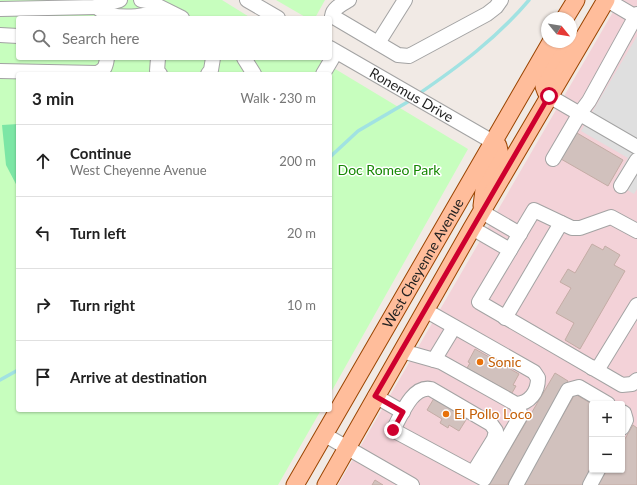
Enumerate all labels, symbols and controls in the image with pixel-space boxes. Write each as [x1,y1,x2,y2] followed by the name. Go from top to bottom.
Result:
[541,12,577,48] north arrow
[16,16,332,60] search box
[30,27,52,49] icon: search
[62,29,139,47] text: Search here
[367,64,457,125] street label: Ronemus Drive
[540,87,558,105] route start
[32,88,74,109] text: 3 min
[240,90,316,106] text: Walk · 230 m
[70,144,131,162] text: Continue
[32,150,54,172] icon: ahead
[279,153,316,169] text: 200 m
[338,161,441,178] park label: Doc Romeo Park
[70,162,207,178] text: West Cheyenne Avenue
[378,195,467,331] street label: West Cheyenne Avenue
[32,222,54,244] icon: left
[70,224,126,242] text: Turn left
[287,225,316,241] text: 20 m
[32,294,54,316] icon: right
[70,296,135,314] text: Turn right
[287,297,316,313] text: 10 m
[488,353,522,370] place label: Sonic
[475,357,485,367] marker: Sonic
[32,366,54,388] icon: arrive
[70,368,207,386] text: Arrive at destination
[589,401,625,473] map controls
[589,401,625,437] button: +
[454,405,532,422] place label: El Pollo Loco
[441,409,451,419] marker: El Pollo Loco
[384,421,402,439] route end
[589,437,625,473] button: −

